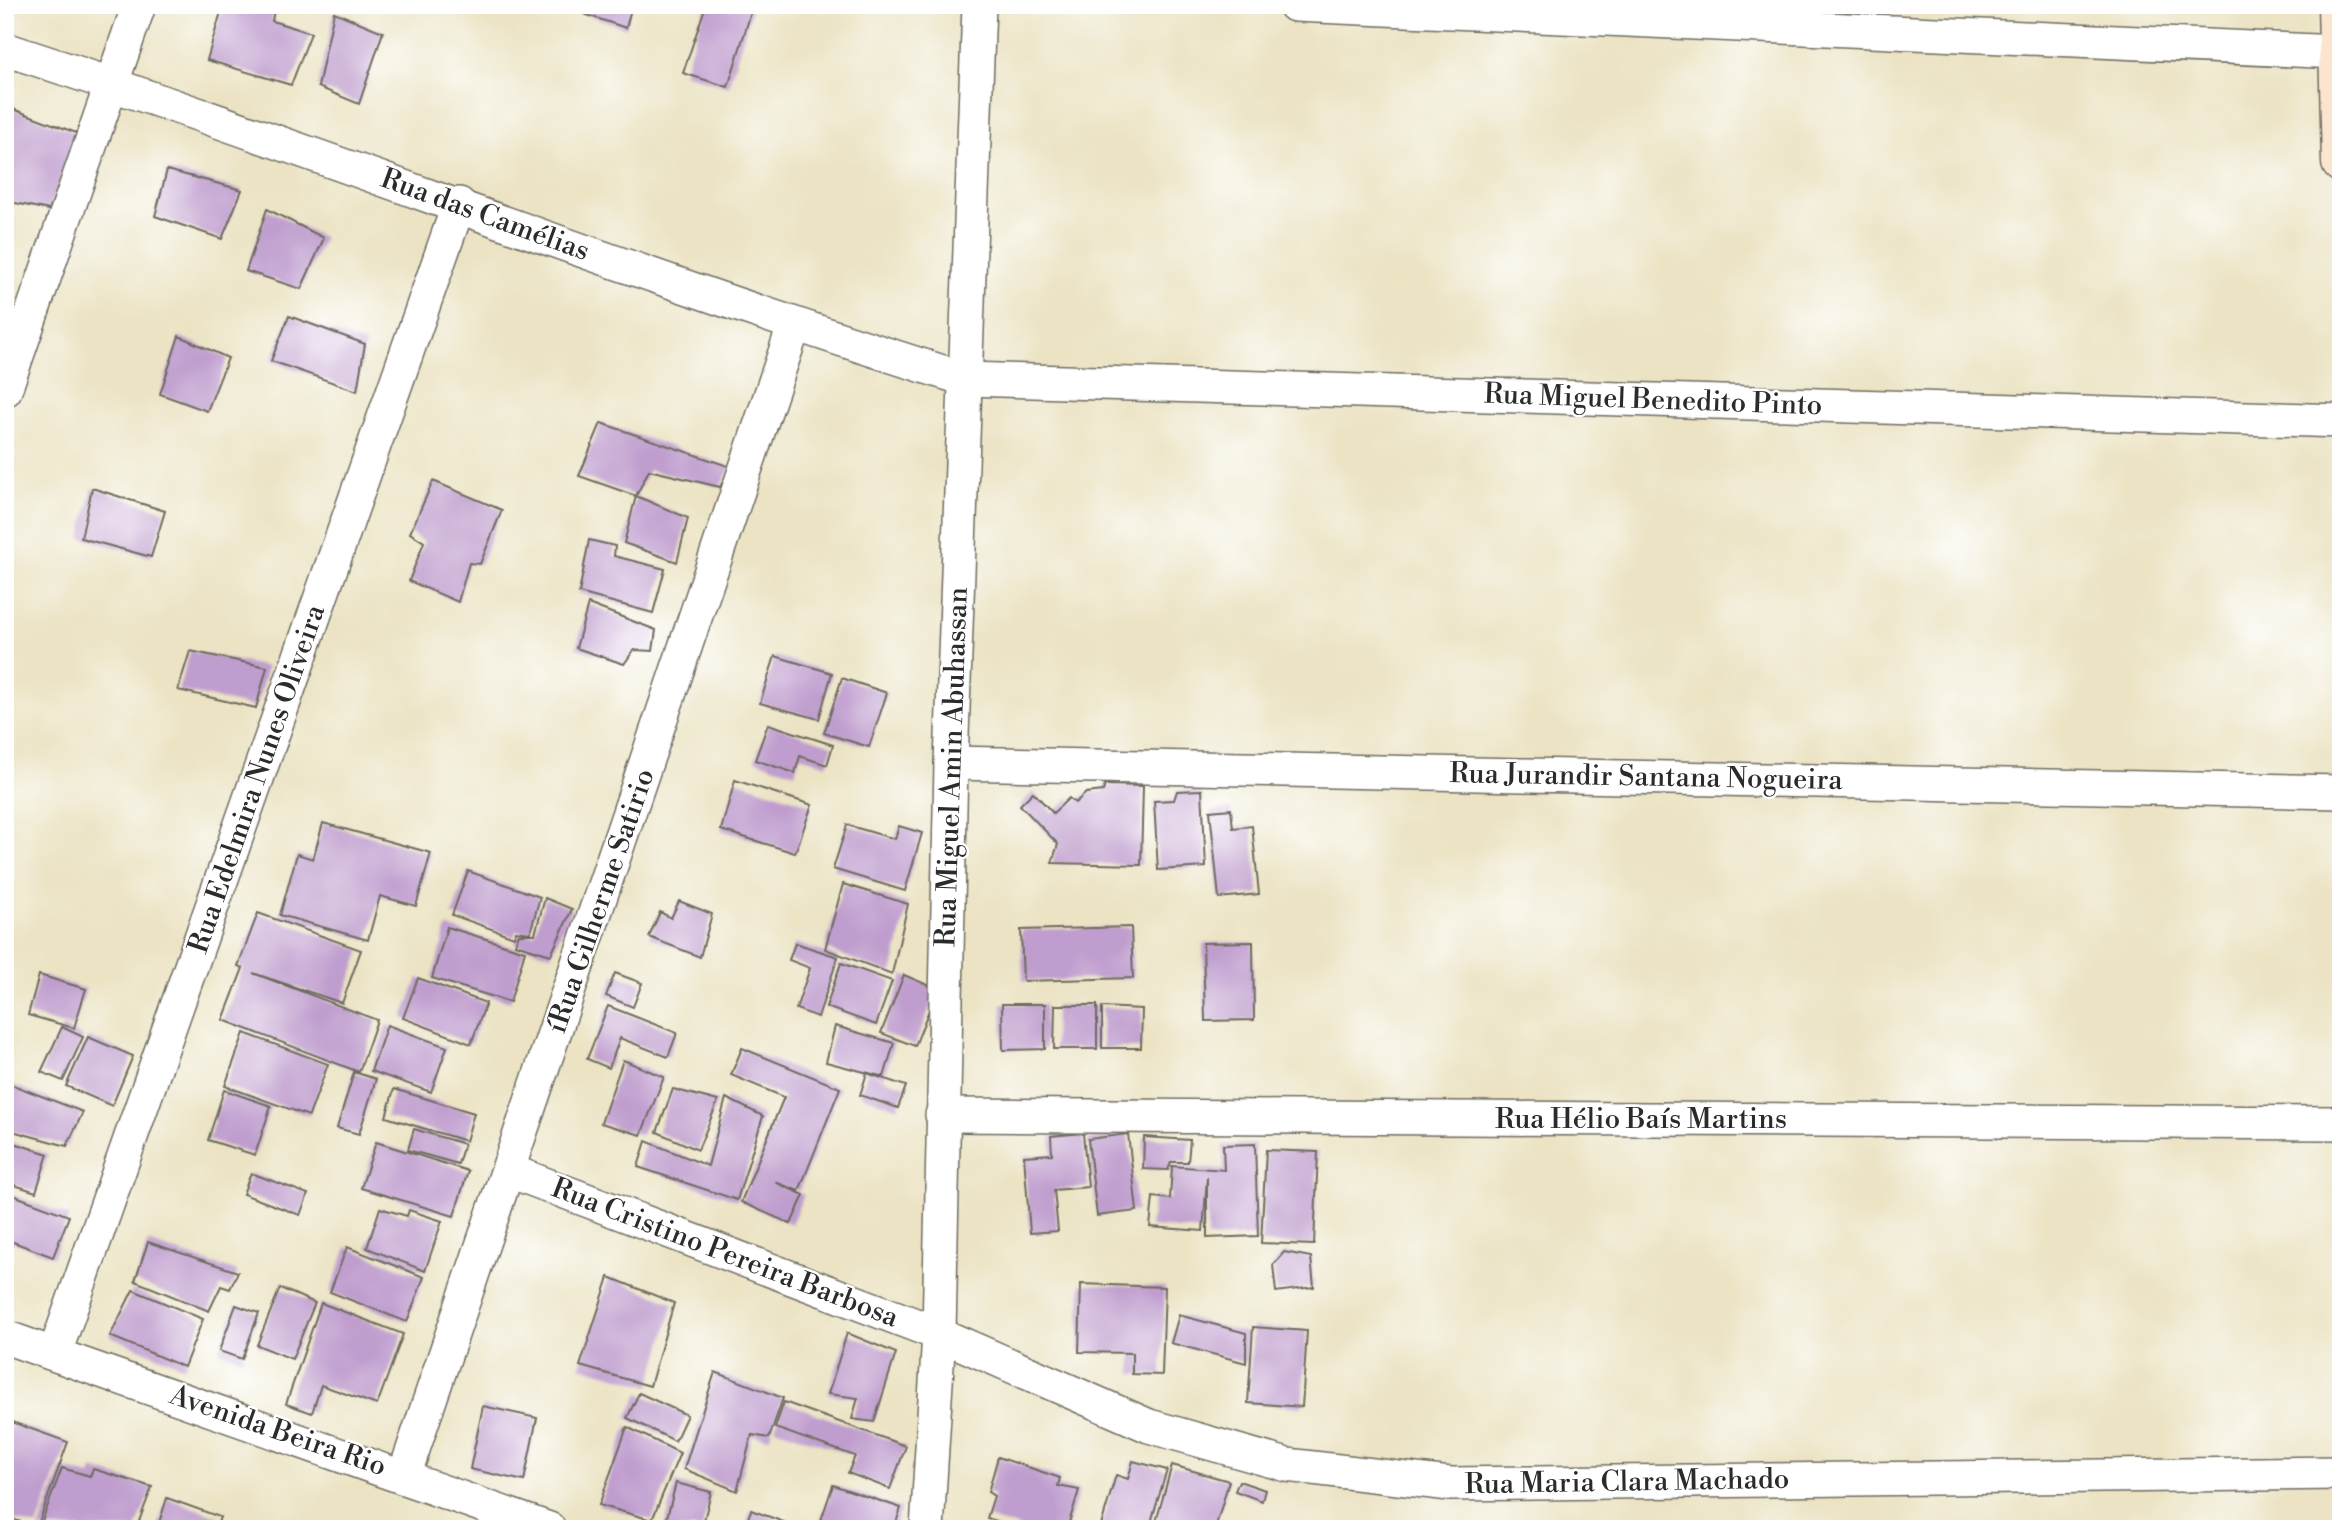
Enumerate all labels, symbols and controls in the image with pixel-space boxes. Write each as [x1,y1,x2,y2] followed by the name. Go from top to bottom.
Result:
[376,161,594,269] street label: Rua das Camélias
[1483,377,1823,423] street label: Rua Miguel Benedito Pinto
[928,586,976,948] street label: Rua Miguel Amin Abuhassan
[181,599,333,958] street label: Rua Edelmira Nunes Oliveira
[1449,756,1844,798] street label: Rua Jurandir Santana Nogueira
[539,764,663,1038] street label: íRua Gilherme Satirio
[1495,1102,1787,1137] street label: Rua Hélio Baís Martins
[547,1171,904,1336] street label: Rua Cristino Pereira Barbosa
[164,1377,391,1484] street label: Avenida Beira Rio
[1464,1462,1790,1502] street label: Rua Maria Clara Machado

